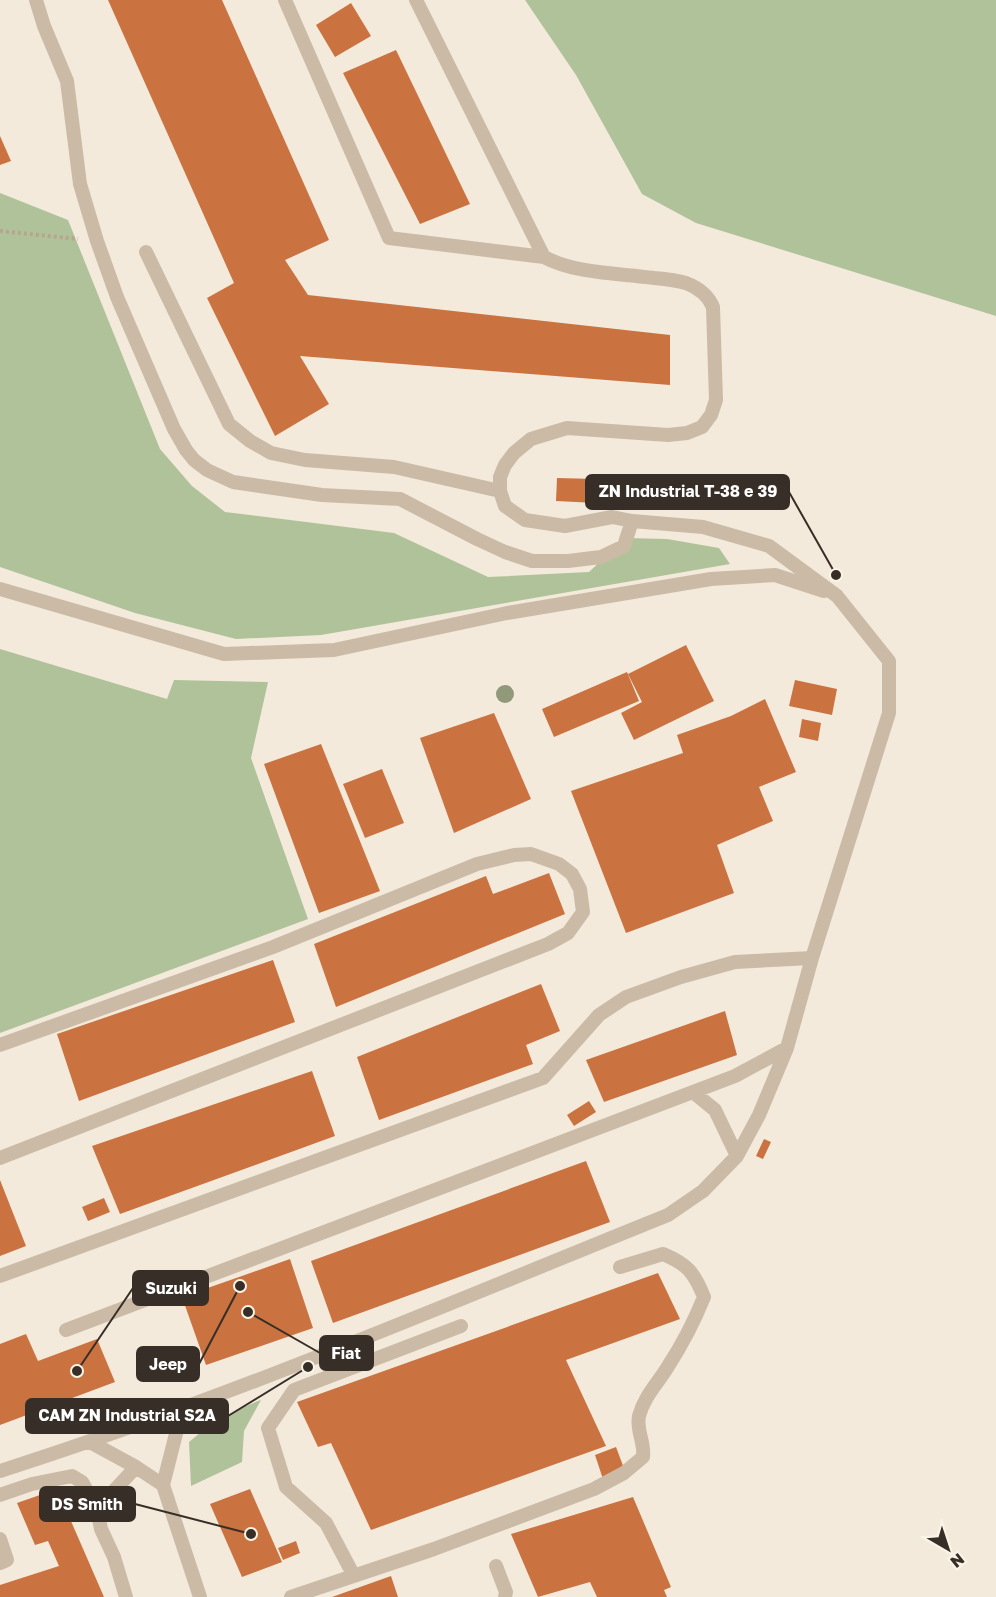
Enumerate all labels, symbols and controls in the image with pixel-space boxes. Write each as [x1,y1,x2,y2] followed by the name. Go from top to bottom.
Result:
[586,475,789,509] callout: ZN Industrial T-38 e 39
[599,481,777,501] text: ZN Industrial T-38 e 39
[133,1271,208,1305] callout: Suzuki
[145,1278,197,1298] text: Suzuki
[320,1336,373,1370] callout: Fiat
[331,1343,361,1363] text: Fiat
[137,1347,199,1381] callout: Jeep
[149,1354,187,1374] text: Jeep
[26,1399,228,1433] callout: CAM ZN Industrial S2A
[38,1405,217,1425] text: CAM ZN Industrial S2A
[40,1487,135,1521] callout: DS Smith
[51,1494,123,1514] text: DS Smith
[918,1519,978,1579] north arrow
[946,1549,968,1572] text: N

